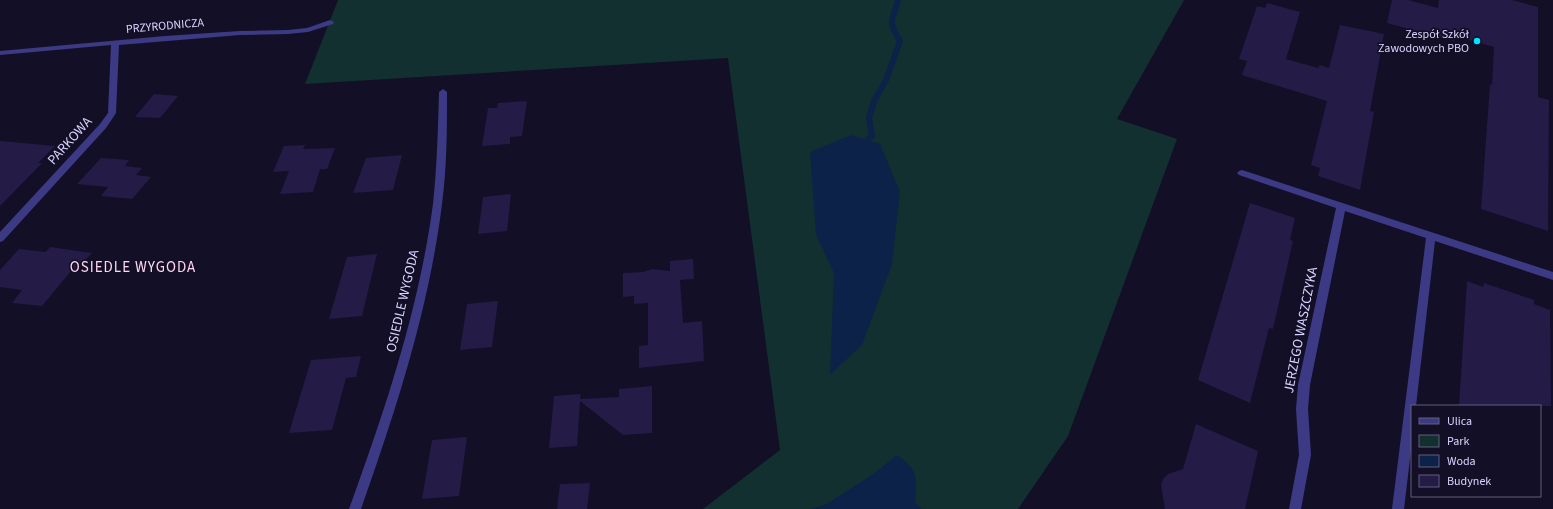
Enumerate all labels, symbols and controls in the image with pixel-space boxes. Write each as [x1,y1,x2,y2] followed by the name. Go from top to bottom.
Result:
[125,14,205,38] street label: PRZYRODNICZA
[1378,26,1469,57] place label: Zespół Szkół Zawodowych PBO
[1472,36,1482,46] marker: Zespół Szkół Zawodowych PBO
[43,112,97,169] street label: PARKOWA
[381,247,425,354] street label: OSIEDLE WYGODA
[70,257,196,278] district label: OSIEDLE WYGODA
[1279,265,1323,395] street label: JERZEGO WASZCZYKA
[1411,405,1541,497] legend
[1447,413,1472,430] text: Ulica
[1447,433,1469,450] text: Park
[1447,453,1476,470] text: Woda
[1447,473,1491,490] text: Budynek

